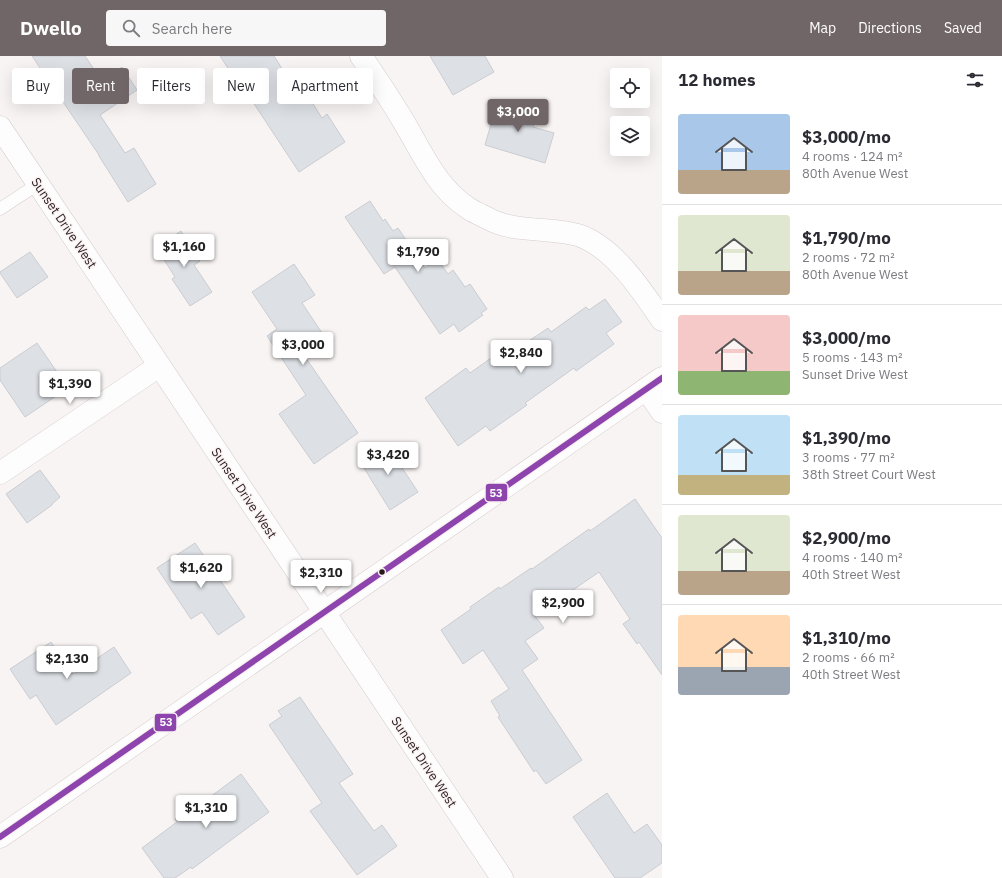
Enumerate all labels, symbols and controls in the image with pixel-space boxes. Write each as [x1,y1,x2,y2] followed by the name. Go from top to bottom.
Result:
[106,10,386,46] search box
[20,16,82,40] text: Dwello
[120,17,142,39] icon: search
[152,19,232,38] text: Search here
[809,19,836,37] text: Map
[858,19,922,37] text: Directions
[944,19,982,37] text: Saved
[12,68,64,104] chip: Buy
[72,68,129,104] chip: Rent
[137,68,205,104] chip: Filters
[213,68,269,104] chip: New
[277,68,373,104] chip: Apartment
[610,68,650,156] map controls
[610,68,650,108] button: locate
[678,69,755,91] text: 12 homes
[964,69,986,91] icon: filters
[485,99,551,133] pin: $3,000
[496,103,540,120] text: $3,000
[610,116,650,156] button: layers
[802,126,891,148] text: $3,000/mo
[710,130,758,178] icon: home
[802,148,903,165] text: 4 rooms · 124 m²
[802,165,908,182] text: 80th Avenue West
[27,174,101,272] street label: Sunset Drive West
[802,227,891,249] text: $1,790/mo
[710,231,758,279] icon: home
[151,234,217,268] pin: $1,160
[162,238,206,255] text: $1,160
[385,239,451,273] pin: $1,790
[396,243,440,260] text: $1,790
[802,249,895,266] text: 2 rooms · 72 m²
[802,266,908,283] text: 80th Avenue West
[802,327,891,349] text: $3,000/mo
[710,331,758,379] icon: home
[270,332,336,366] pin: $3,000
[281,336,325,353] text: $3,000
[488,340,554,374] pin: $2,840
[499,344,543,361] text: $2,840
[802,349,903,366] text: 5 rooms · 143 m²
[802,366,908,383] text: Sunset Drive West
[37,371,103,405] pin: $1,390
[48,375,92,392] text: $1,390
[802,427,891,449] text: $1,390/mo
[710,431,758,479] icon: home
[355,442,421,476] pin: $3,420
[207,444,281,542] street label: Sunset Drive West
[366,446,410,463] text: $3,420
[802,449,895,466] text: 3 rooms · 77 m²
[802,466,936,483] text: 38th Street Court West
[485,483,508,502] line badge: 53
[489,486,503,500] text: 53
[802,527,891,549] text: $2,900/mo
[710,531,758,579] icon: home
[802,549,903,566] text: 4 rooms · 140 m²
[168,555,234,589] pin: $1,620
[179,559,223,576] text: $1,620
[288,560,354,594] pin: $2,310
[299,564,343,581] text: $2,310
[802,566,901,583] text: 40th Street West
[377,567,387,577] unlabelled marker
[530,590,596,624] pin: $2,900
[541,594,585,611] text: $2,900
[802,627,891,649] text: $1,310/mo
[710,631,758,679] icon: home
[34,646,100,680] pin: $2,130
[802,649,895,666] text: 2 rooms · 66 m²
[45,650,89,667] text: $2,130
[802,666,901,683] text: 40th Street West
[154,713,177,732] line badge: 53
[387,713,461,811] street label: Sunset Drive West
[159,715,173,729] text: 53
[173,795,239,829] pin: $1,310
[184,799,228,816] text: $1,310

